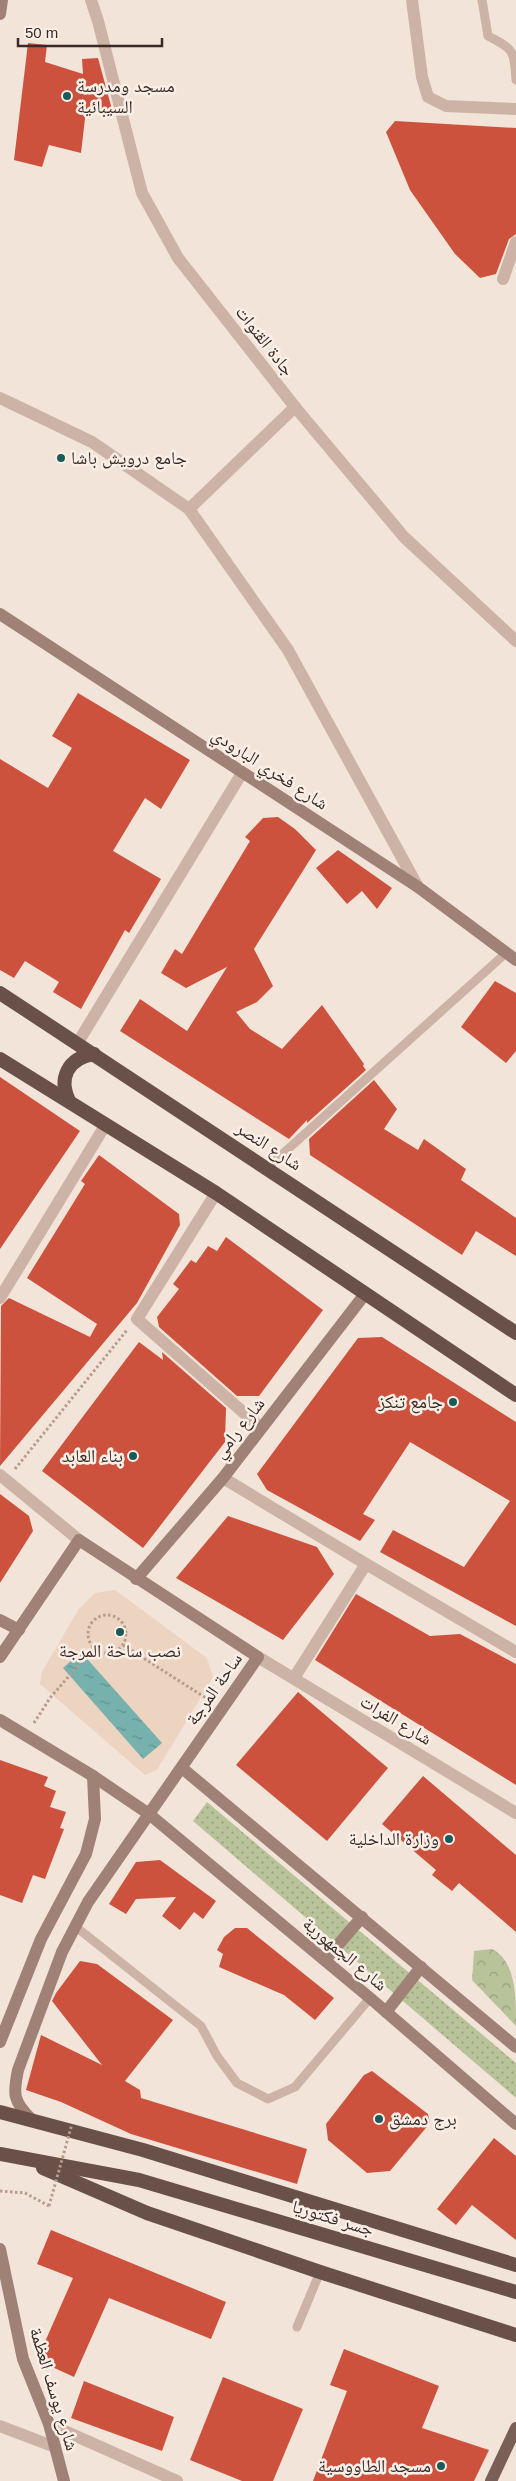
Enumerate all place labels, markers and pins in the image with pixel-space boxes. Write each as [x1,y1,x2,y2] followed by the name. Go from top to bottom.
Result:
[77,76,175,118] place label: مسجد ومدرسة السيبائية
[61,90,73,102] marker: مسجد ومدرسة السيبائية
[71,448,187,470] place label: جامع درويش باشا
[55,452,67,464] marker: جامع درويش باشا
[377,1392,443,1414] place label: جامع تنكز
[447,1396,459,1408] marker: جامع تنكز
[62,1446,123,1467] place label: بناء العابد
[127,1450,139,1462] marker: بناء العابد
[114,1626,126,1638] marker: نصب ساحة المرجة
[59,1641,181,1662] place label: نصب ساحة المرجة
[349,1829,439,1849] place label: وزارة الداخلية
[443,1833,455,1845] marker: وزارة الداخلية
[389,2109,457,2131] place label: برج دمشق
[373,2113,385,2125] marker: برج دمشق
[318,2456,431,2476] place label: مسجد الطاووسية
[435,2460,447,2472] marker: مسجد الطاووسية

